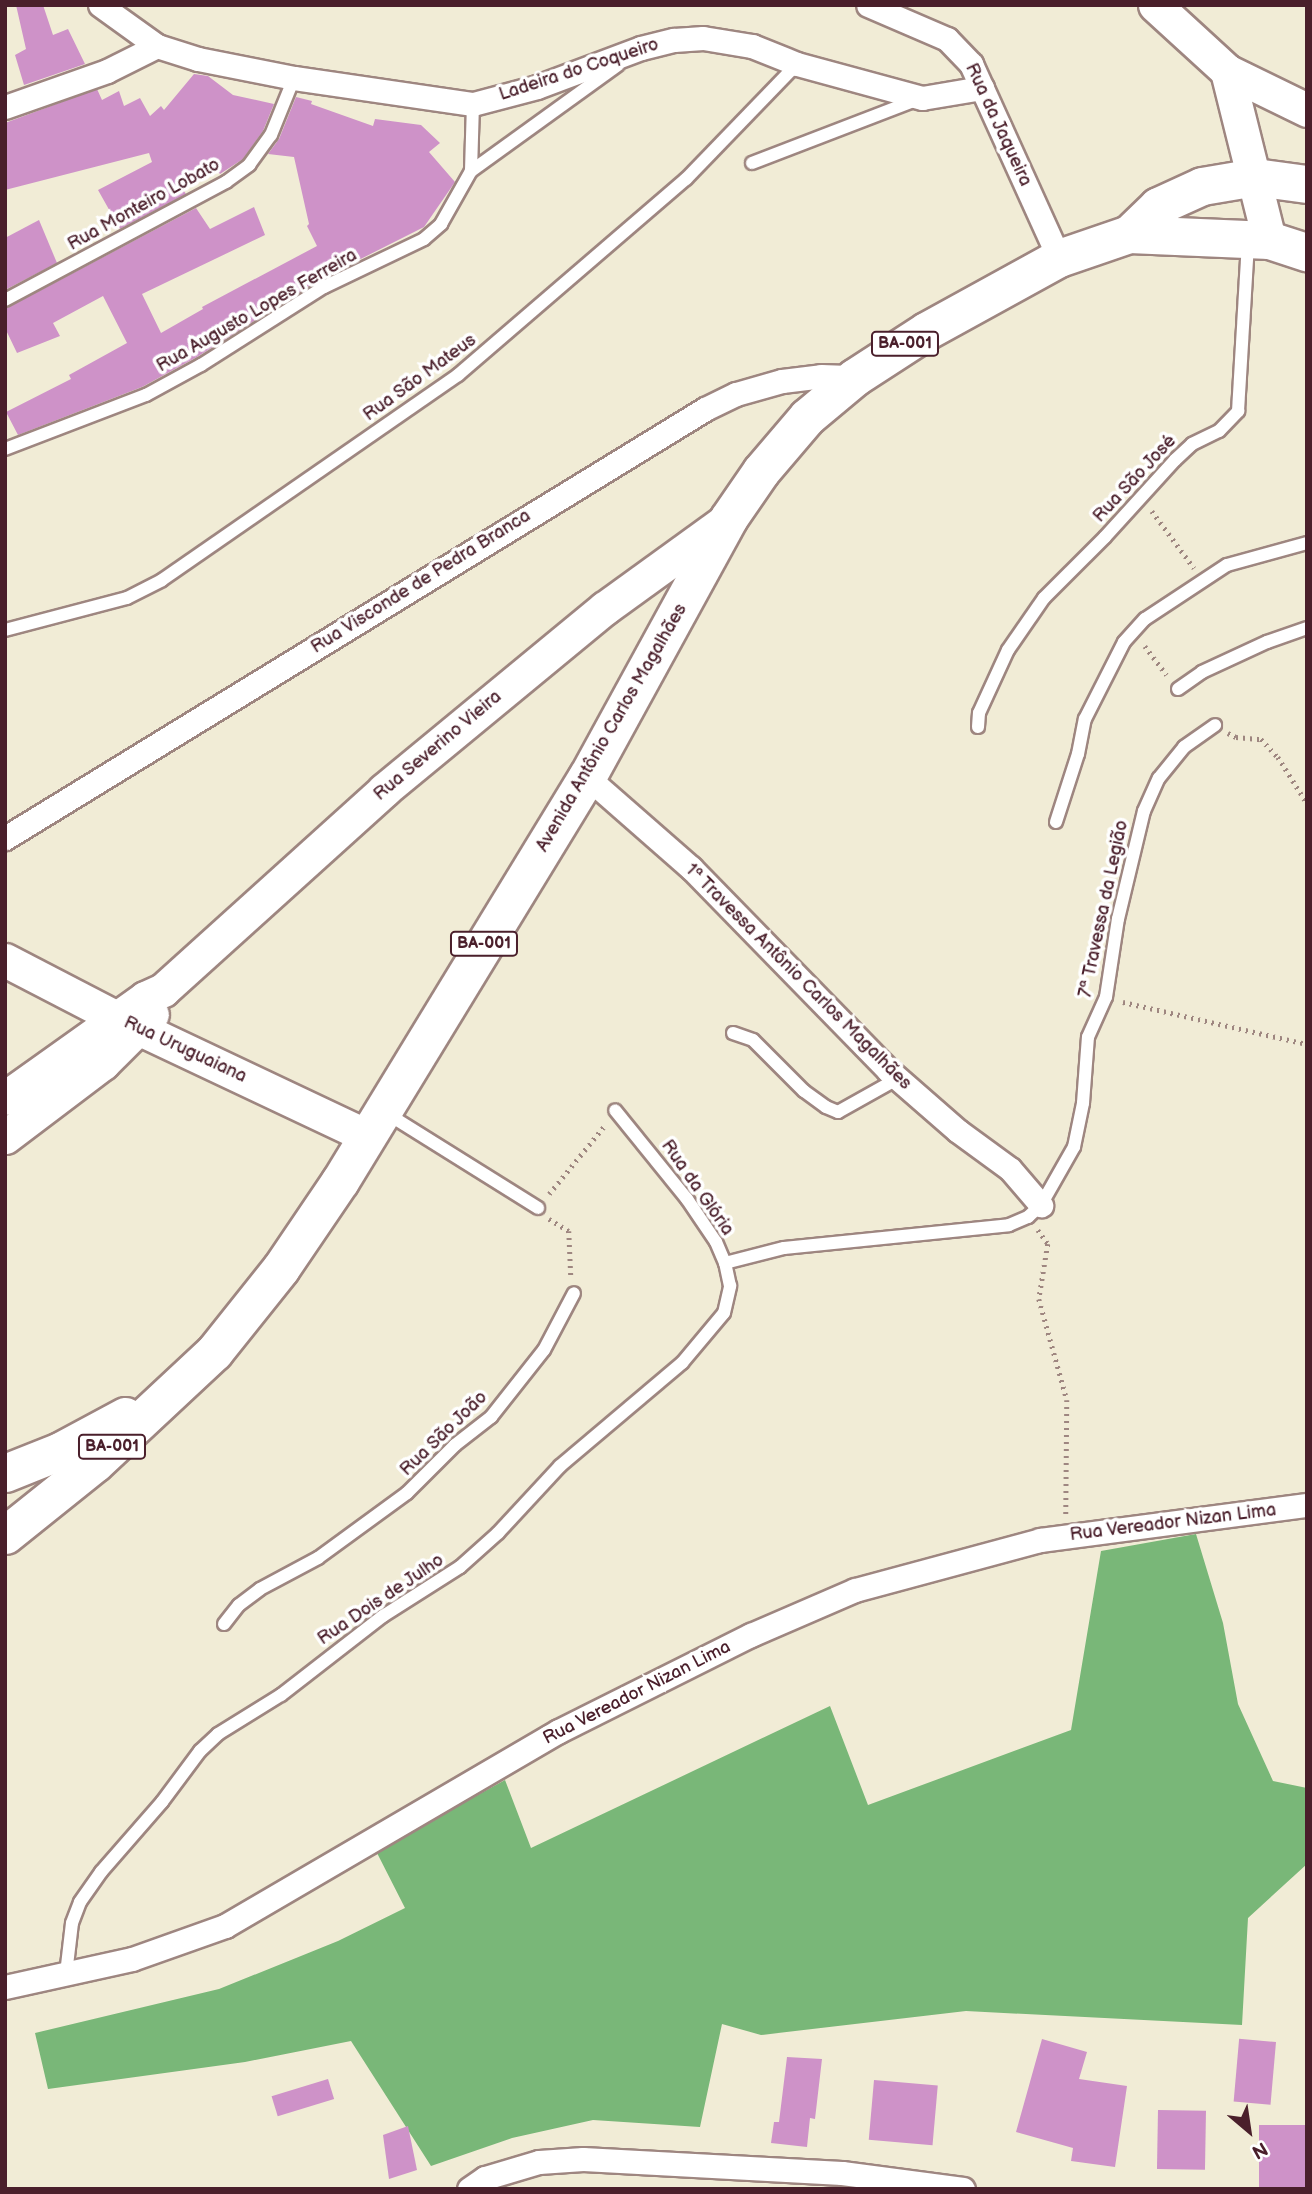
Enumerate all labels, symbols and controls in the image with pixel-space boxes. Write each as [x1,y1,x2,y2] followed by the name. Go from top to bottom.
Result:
[496,34,662,106] street label: Ladeira do Coqueiro
[960,60,1036,190] street label: Rua da Jaqueira
[64,154,224,256] street label: Rua Monteiro Lobato
[153,245,361,377] street label: Rua Augusto Lopes Ferreira
[359,330,481,426] street label: Rua São Mateus
[870,332,940,356] road number: BA-001
[1089,430,1181,528] street label: Rua São José
[307,505,535,659] street label: Rua Visconde de Pedra Branca
[532,600,692,856] street label: Avenida Antônio Carlos Magalhães
[369,686,507,806] street label: Rua Severino Vieira
[1075,818,1133,1000] street label: 7ª Travessa da Legião
[680,859,916,1095] street label: 1ª Travessa Antônio Carlos Magalhães
[449,932,519,956] road number: BA-001
[120,1012,250,1088] street label: Rua Uruguaiana
[656,1136,738,1240] street label: Rua da Glória
[396,1387,492,1481] street label: Rua São João
[77,1434,147,1460] road number: BA-001
[1068,1500,1278,1546] street label: Rua Vereador Nizan Lima
[313,1550,449,1650] street label: Rua Dois de Julho
[539,1636,735,1750] street label: Rua Vereador Nizan Lima
[1214,2096,1284,2166] north arrow
[1248,2136,1271,2163] text: N

